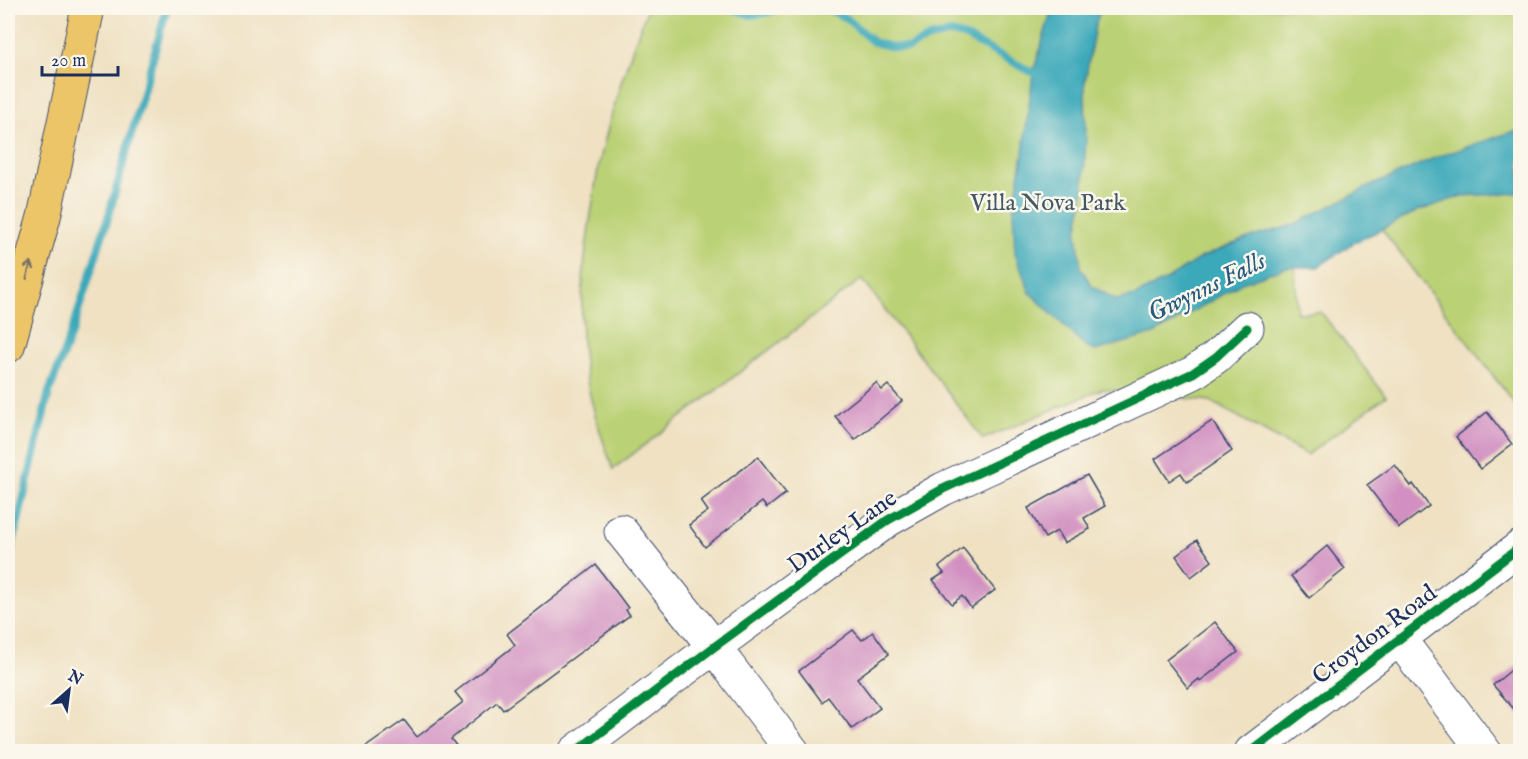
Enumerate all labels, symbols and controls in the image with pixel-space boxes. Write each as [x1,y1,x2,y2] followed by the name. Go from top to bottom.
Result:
[42,39,118,77] scale bar
[51,50,86,73] text: 20 m
[969,188,1126,219] park label: Villa Nova Park
[1142,244,1272,330] water label: Gwynns Falls
[24,261,36,280] one-way arrow
[782,483,903,581] street label: Durley Lane
[1307,578,1443,692] street label: Croydon Road
[39,660,99,720] north arrow
[63,666,86,691] text: N

